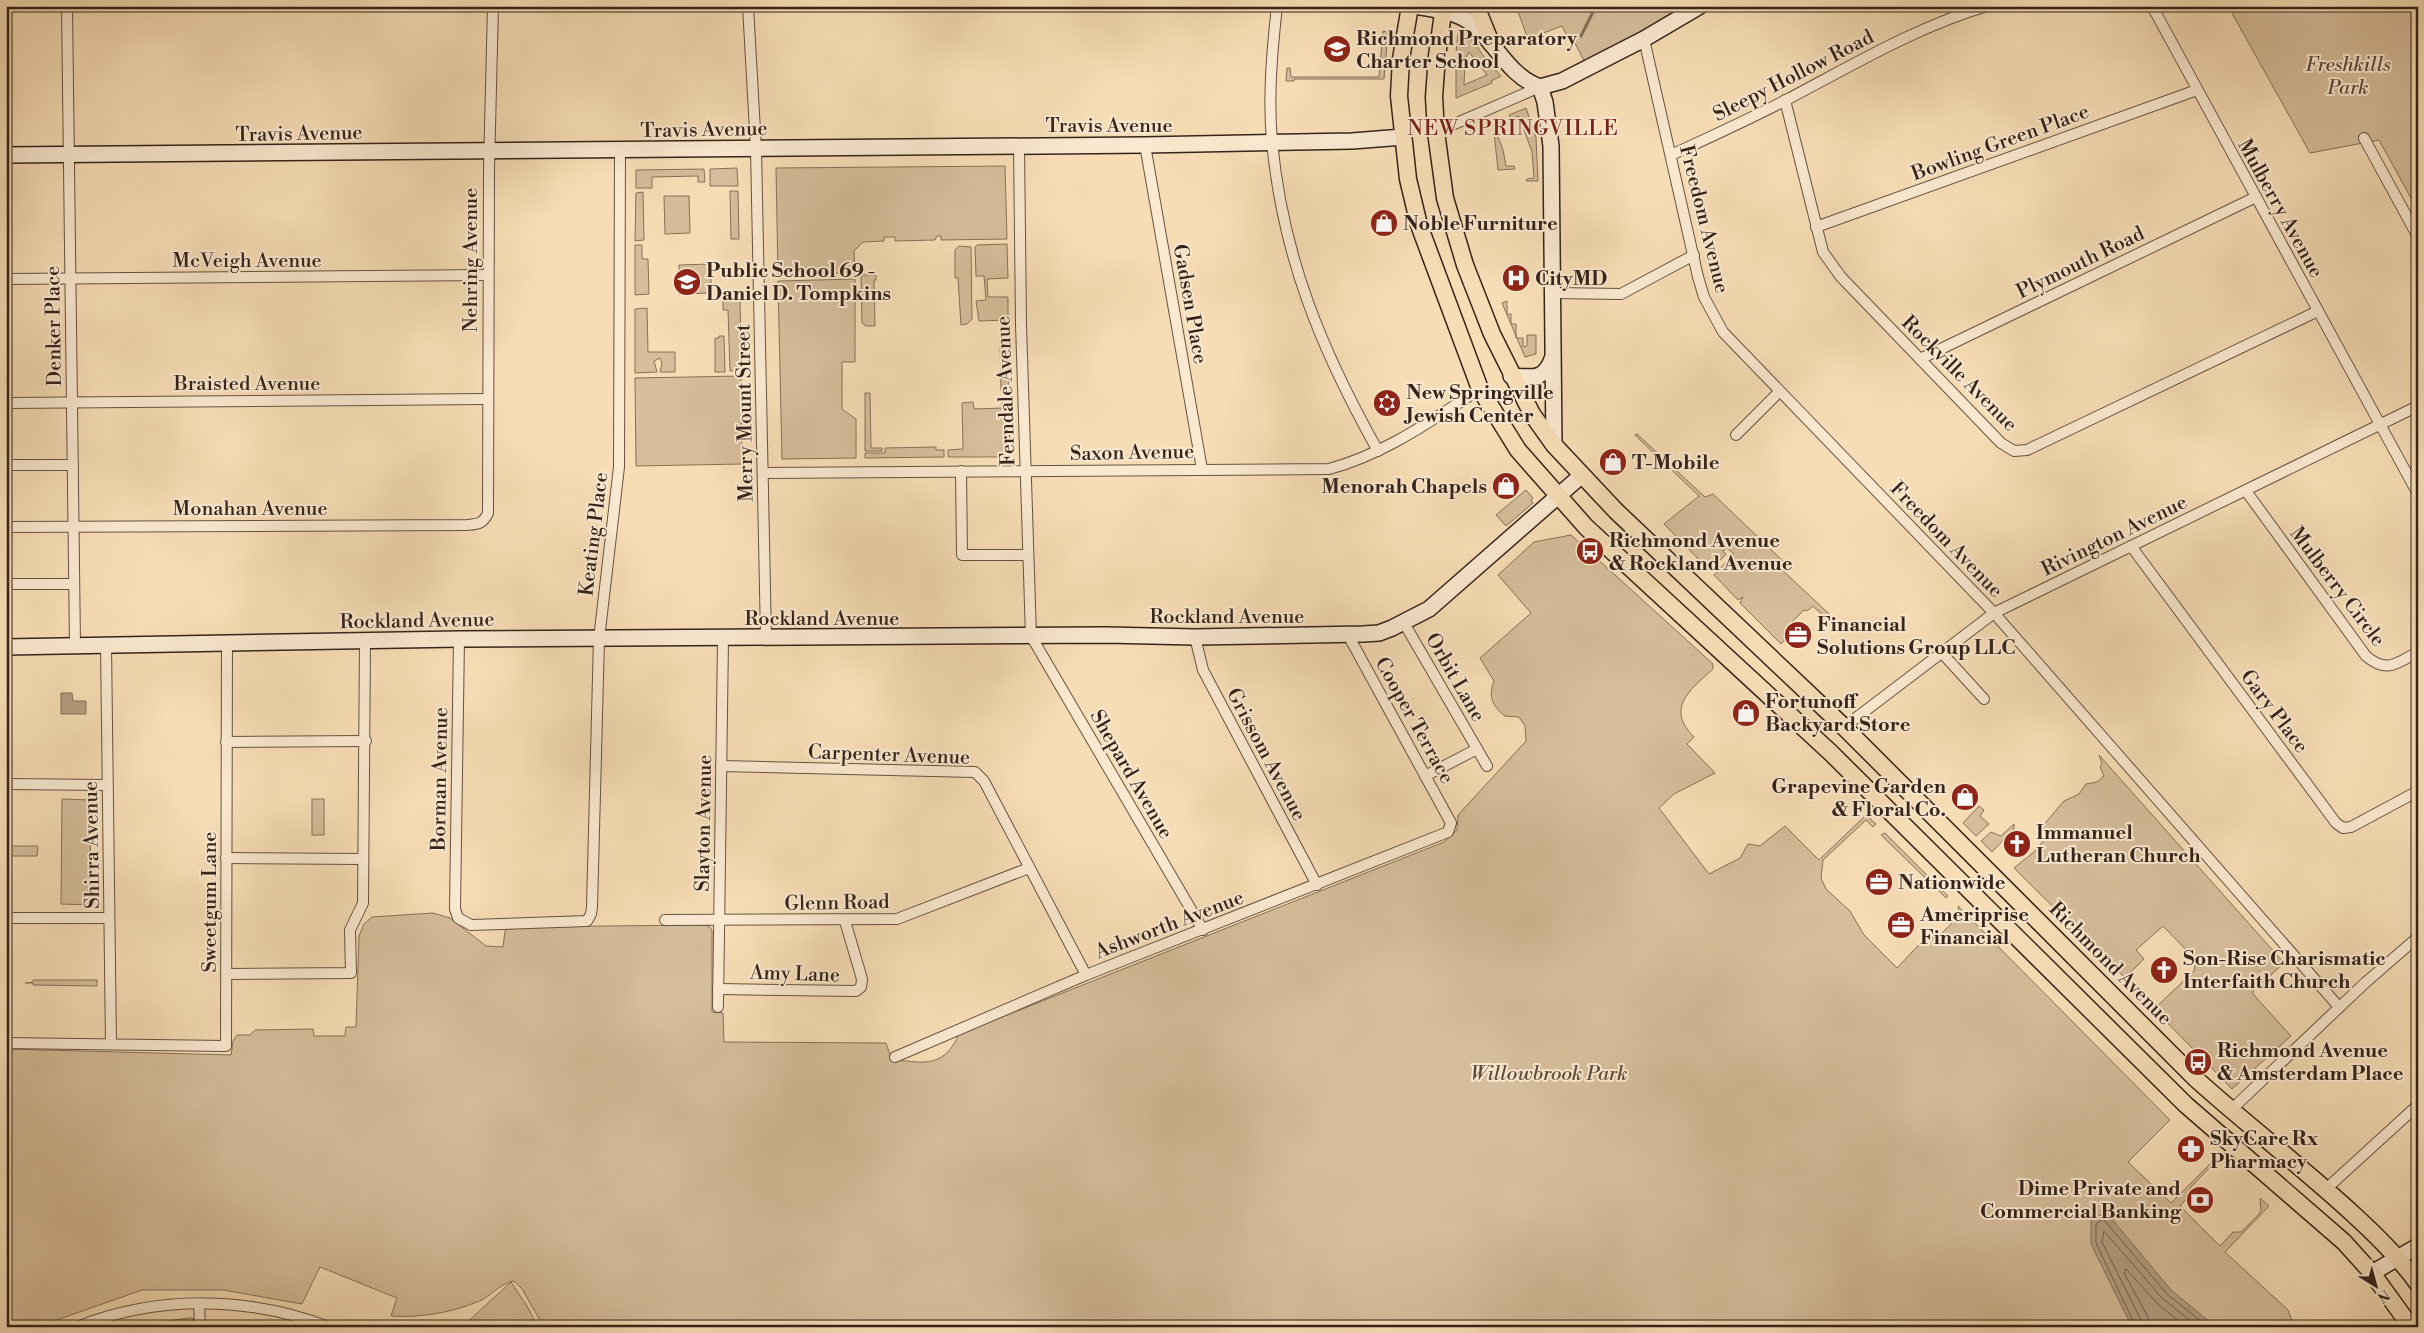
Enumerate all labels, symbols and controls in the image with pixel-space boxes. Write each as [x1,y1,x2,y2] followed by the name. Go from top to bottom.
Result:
[1709,25,1879,128] street label: Sleepy Hollow Road
[1356,27,1578,75] place label: Richmond Preparatory Charter School
[1322,34,1352,64] school or university icon: Richmond Preparatory Charter School
[2305,53,2391,101] park label: Freshkills Park
[1907,100,2093,187] street label: Bowling Green Place
[1045,114,1173,139] street label: Travis Avenue
[1407,116,1619,142] district label: NEW SPRINGVILLE
[640,117,768,144] street label: Travis Avenue
[235,121,363,148] street label: Travis Avenue
[2231,135,2328,282] street label: Mulberry Avenue
[1673,143,1734,296] street label: Freedom Avenue
[459,188,484,332] street label: Nehring Avenue
[1369,208,1399,238] shop icon: Noble Furniture
[1403,212,1558,237] place label: Noble Furniture
[2013,221,2149,305] street label: Plymouth Road
[1167,242,1212,366] street label: Gadsen Place
[172,249,322,274] street label: McVeigh Avenue
[706,259,891,307] place label: Public School 69 - Daniel D. Tompkins
[1501,263,1531,293] hospital icon: CityMD
[41,265,68,386] street label: Denker Place
[672,267,702,297] school or university icon: Public School 69 - Daniel D. Tompkins
[1535,267,1607,292] place label: CityMD
[1896,311,2022,437] street label: Rockville Avenue
[991,315,1022,467] street label: Ferndale Avenue
[731,324,760,502] street label: Merry Mount Street
[173,372,320,397] street label: Braisted Avenue
[1403,381,1554,429] place label: New Springville Jewish Center
[1372,388,1402,418] synagogue icon: New Springville Jewish Center
[1070,440,1194,467] street label: Saxon Avenue
[1598,447,1628,477] shop icon: T-Mobile
[1632,451,1720,476] place label: T-Mobile
[574,471,614,598] street label: Keating Place
[1491,471,1521,501] shop icon: Menorah Chapels
[1321,475,1487,500] place label: Menorah Chapels
[1884,477,2008,603] street label: Freedom Avenue
[2038,490,2192,583] street label: Rivington Avenue
[173,497,327,522] street label: Monahan Avenue
[2284,522,2390,652] street label: Mulberry Circle
[1609,529,1793,577] place label: Richmond Avenue & Rockland Avenue
[1575,536,1605,566] bus stop icon: Richmond Avenue & Rockland Avenue
[1150,605,1304,630] street label: Rockland Avenue
[745,607,899,632] street label: Rockland Avenue
[339,608,495,635] street label: Rockland Avenue
[1817,613,2015,661] place label: Financial Solutions Group LLC
[1783,620,1813,650] office icon: Financial Solutions Group LLC
[1419,629,1490,727] street label: Orbit Lane
[1369,653,1459,788] street label: Cooper Terrace
[2234,665,2313,759] street label: Gary Place
[1220,684,1311,825] street label: Grissom Avenue
[1765,690,1911,738] place label: Fortunoff Backyard Store
[1731,698,1761,728] shop icon: Fortunoff Backyard Store
[1084,706,1178,844] street label: Shepard Avenue
[427,707,454,852] street label: Borman Avenue
[807,740,971,771] street label: Carpenter Avenue
[691,754,718,892] street label: Slayton Avenue
[1771,775,1947,823] place label: Grapevine Garden & Floral Co.
[79,781,106,909] street label: Shirra Avenue
[1950,782,1980,812] shop icon: Grapevine Garden & Floral Co.
[2036,821,2201,869] place label: Immanuel Lutheran Church
[2002,829,2032,859] church icon: Immanuel Lutheran Church
[198,832,223,972] street label: Sweetgum Lane
[1864,867,1894,897] office icon: Nationwide
[1898,871,2006,896] place label: Nationwide
[1091,885,1248,966] street label: Ashworth Avenue
[784,890,890,917] street label: Glenn Road
[2043,897,2177,1031] street label: Richmond Avenue
[1919,903,2029,951] place label: Ameriprise Financial
[1886,910,1916,940] office icon: Ameriprise Financial
[2183,947,2386,995] place label: Son-Rise Charismatic Interfaith Church
[2149,955,2179,985] church icon: Son-Rise Charismatic Interfaith Church
[748,960,841,989] street label: Amy Lane
[2217,1039,2404,1087] place label: Richmond Avenue & Amsterdam Place
[2183,1047,2213,1077] bus stop icon: Richmond Avenue & Amsterdam Place
[1471,1062,1627,1087] park label: Willowbrook Park
[2210,1127,2319,1175] place label: SkyCare Rx Pharmacy
[2176,1134,2206,1164] pharmacy icon: SkyCare Rx Pharmacy
[1980,1177,2182,1225] place label: Dime Private and Commercial Banking
[2185,1185,2215,1215] bank icon: Dime Private and Commercial Banking
[2352,1260,2402,1310] north arrow
[2373,1285,2393,1306] text: N

